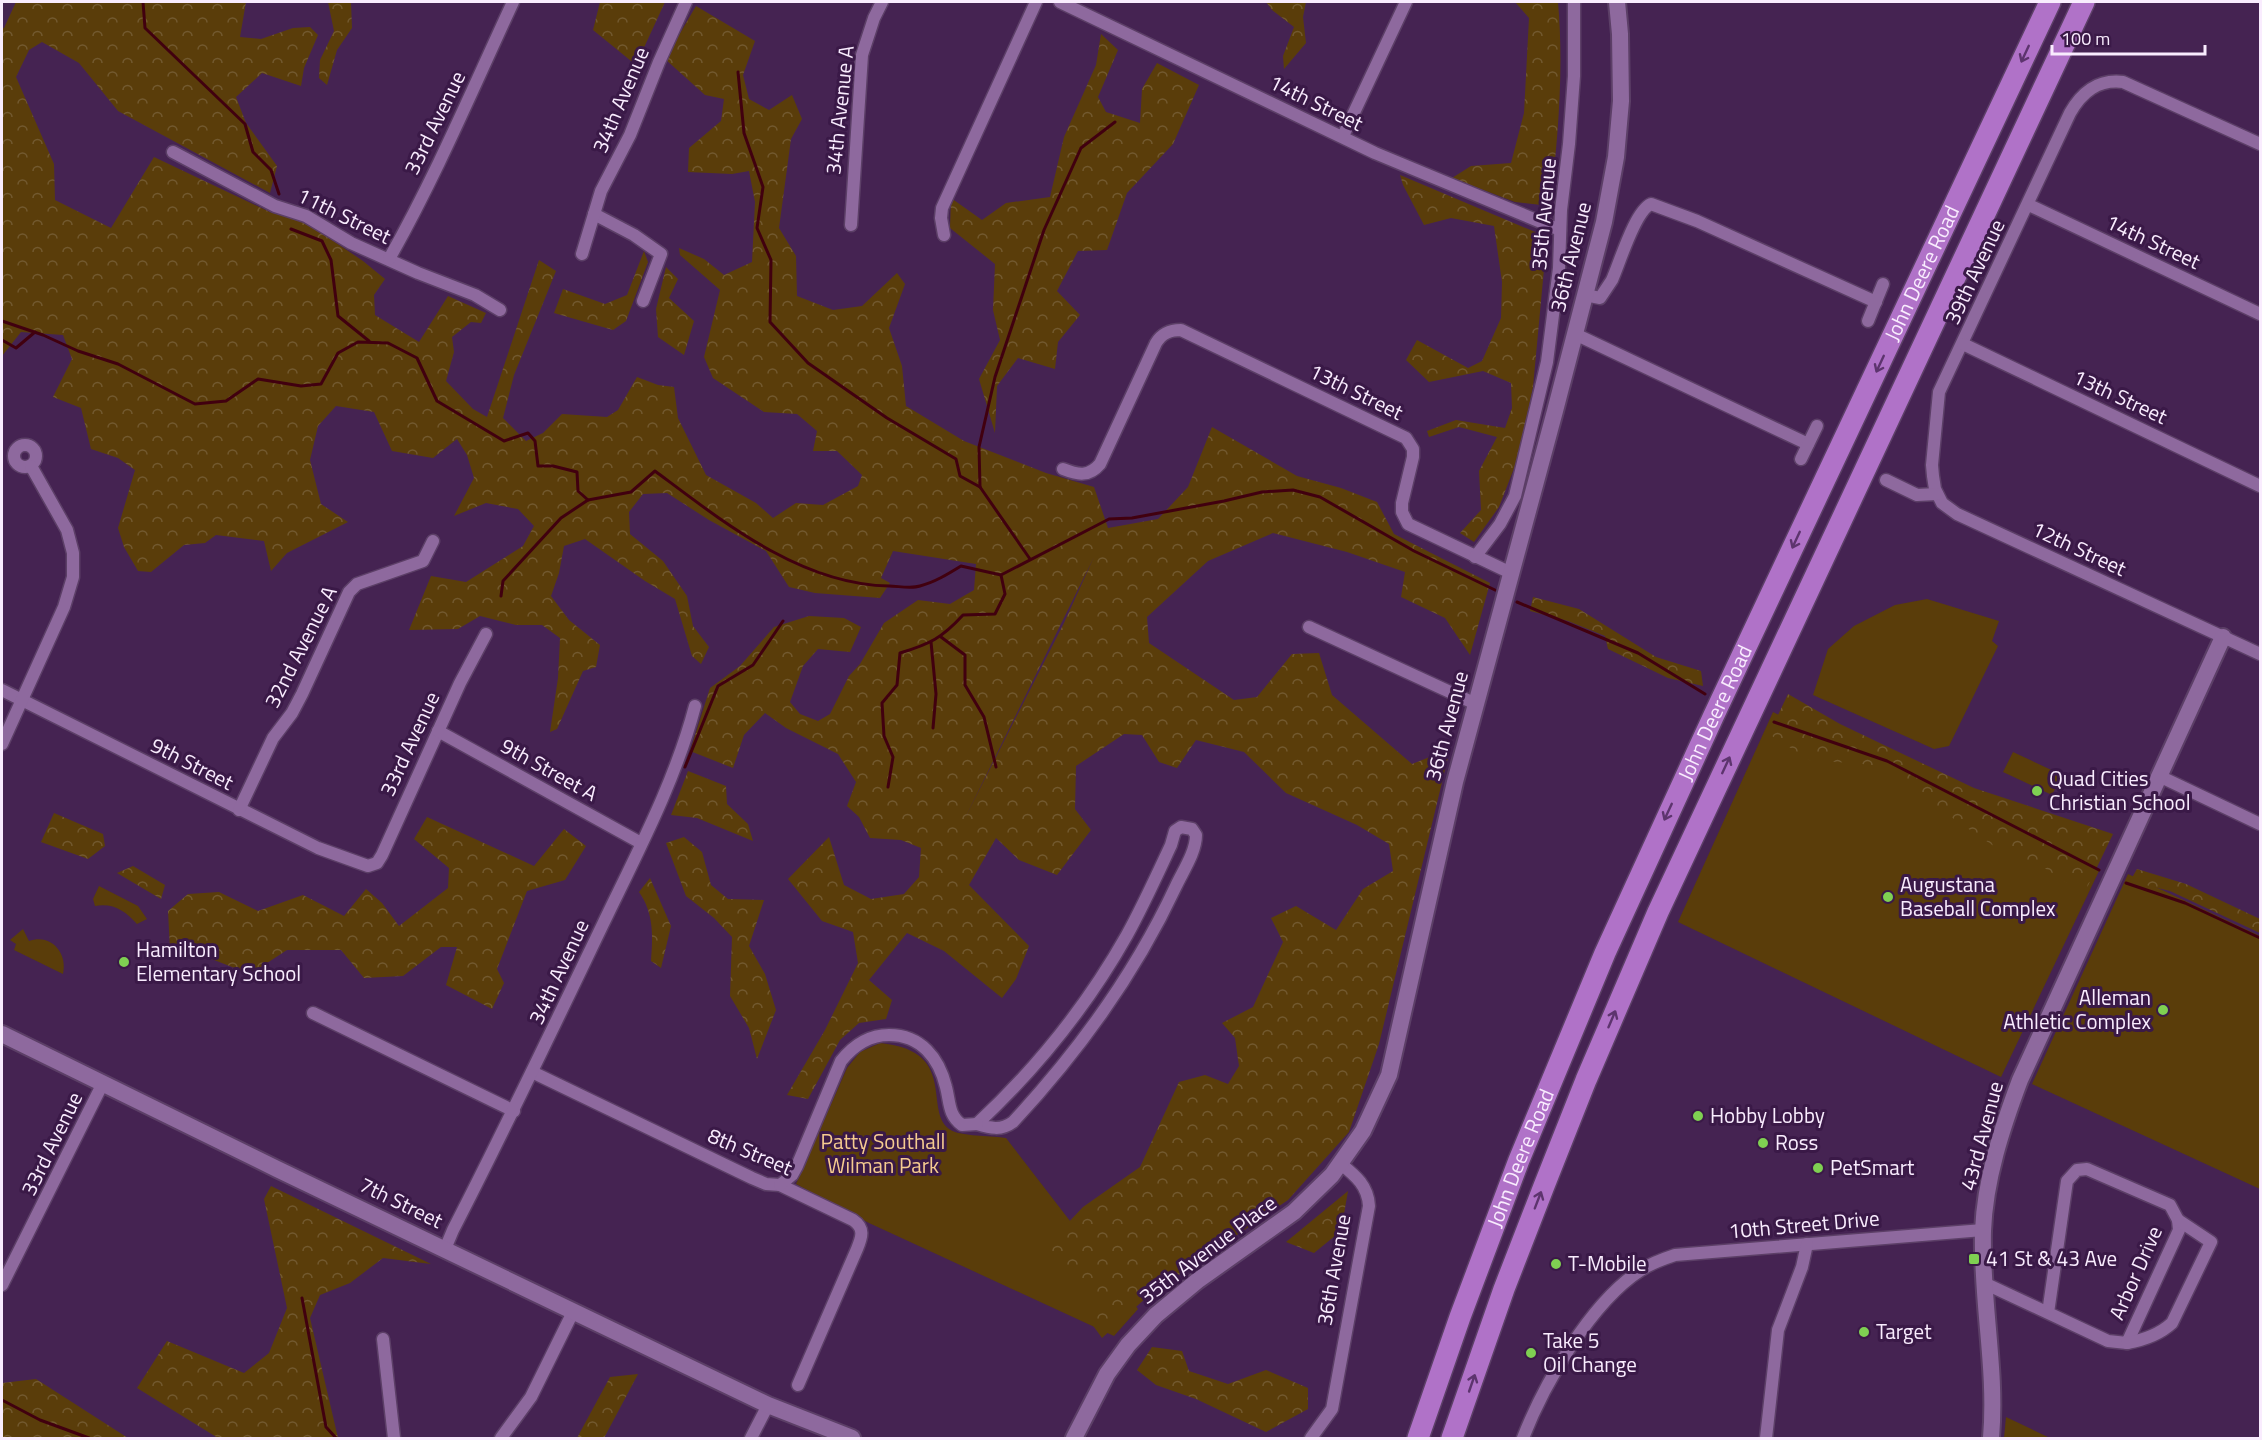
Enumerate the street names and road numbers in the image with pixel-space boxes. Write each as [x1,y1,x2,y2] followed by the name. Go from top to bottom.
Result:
[583,42,657,158] street label: 34th Avenue
[816,43,862,176] street label: 34th Avenue A
[395,65,473,180] street label: 33rd Avenue
[1264,66,1369,139] street label: 14th Street
[1522,156,1564,271] street label: 35th Avenue
[292,179,397,252] street label: 11th Street
[1541,198,1599,315] street label: 36th Avenue
[1875,200,1967,346] street label: John Deere Road
[2101,205,2206,277] street label: 14th Street
[1936,214,2012,329] street label: 39th Avenue
[1304,355,1409,428] street label: 13th Street
[2068,360,2173,432] street label: 13th Street
[2027,512,2132,584] street label: 12th Street
[256,579,345,713] street label: 32nd Avenue A
[1669,639,1760,786] street label: John Deere Road
[1416,667,1476,784] street label: 36th Avenue
[371,686,447,801] street label: 33rd Avenue
[145,729,240,798] street label: 9th Street
[495,729,604,809] street label: 9th Street A
[520,914,596,1029] street label: 34th Avenue
[1951,1078,2011,1194] street label: 43rd Avenue
[1478,1084,1562,1232] street label: John Deere Road
[12,1086,90,1201] street label: 33rd Avenue
[703,1119,798,1183] street label: 8th Street
[354,1168,449,1236] street label: 7th Street
[1132,1187,1283,1311] street label: 35th Avenue Place
[1727,1201,1881,1247] street label: 10th Street Drive
[1307,1212,1359,1328] street label: 36th Avenue
[2100,1221,2170,1325] street label: Arbor Drive

